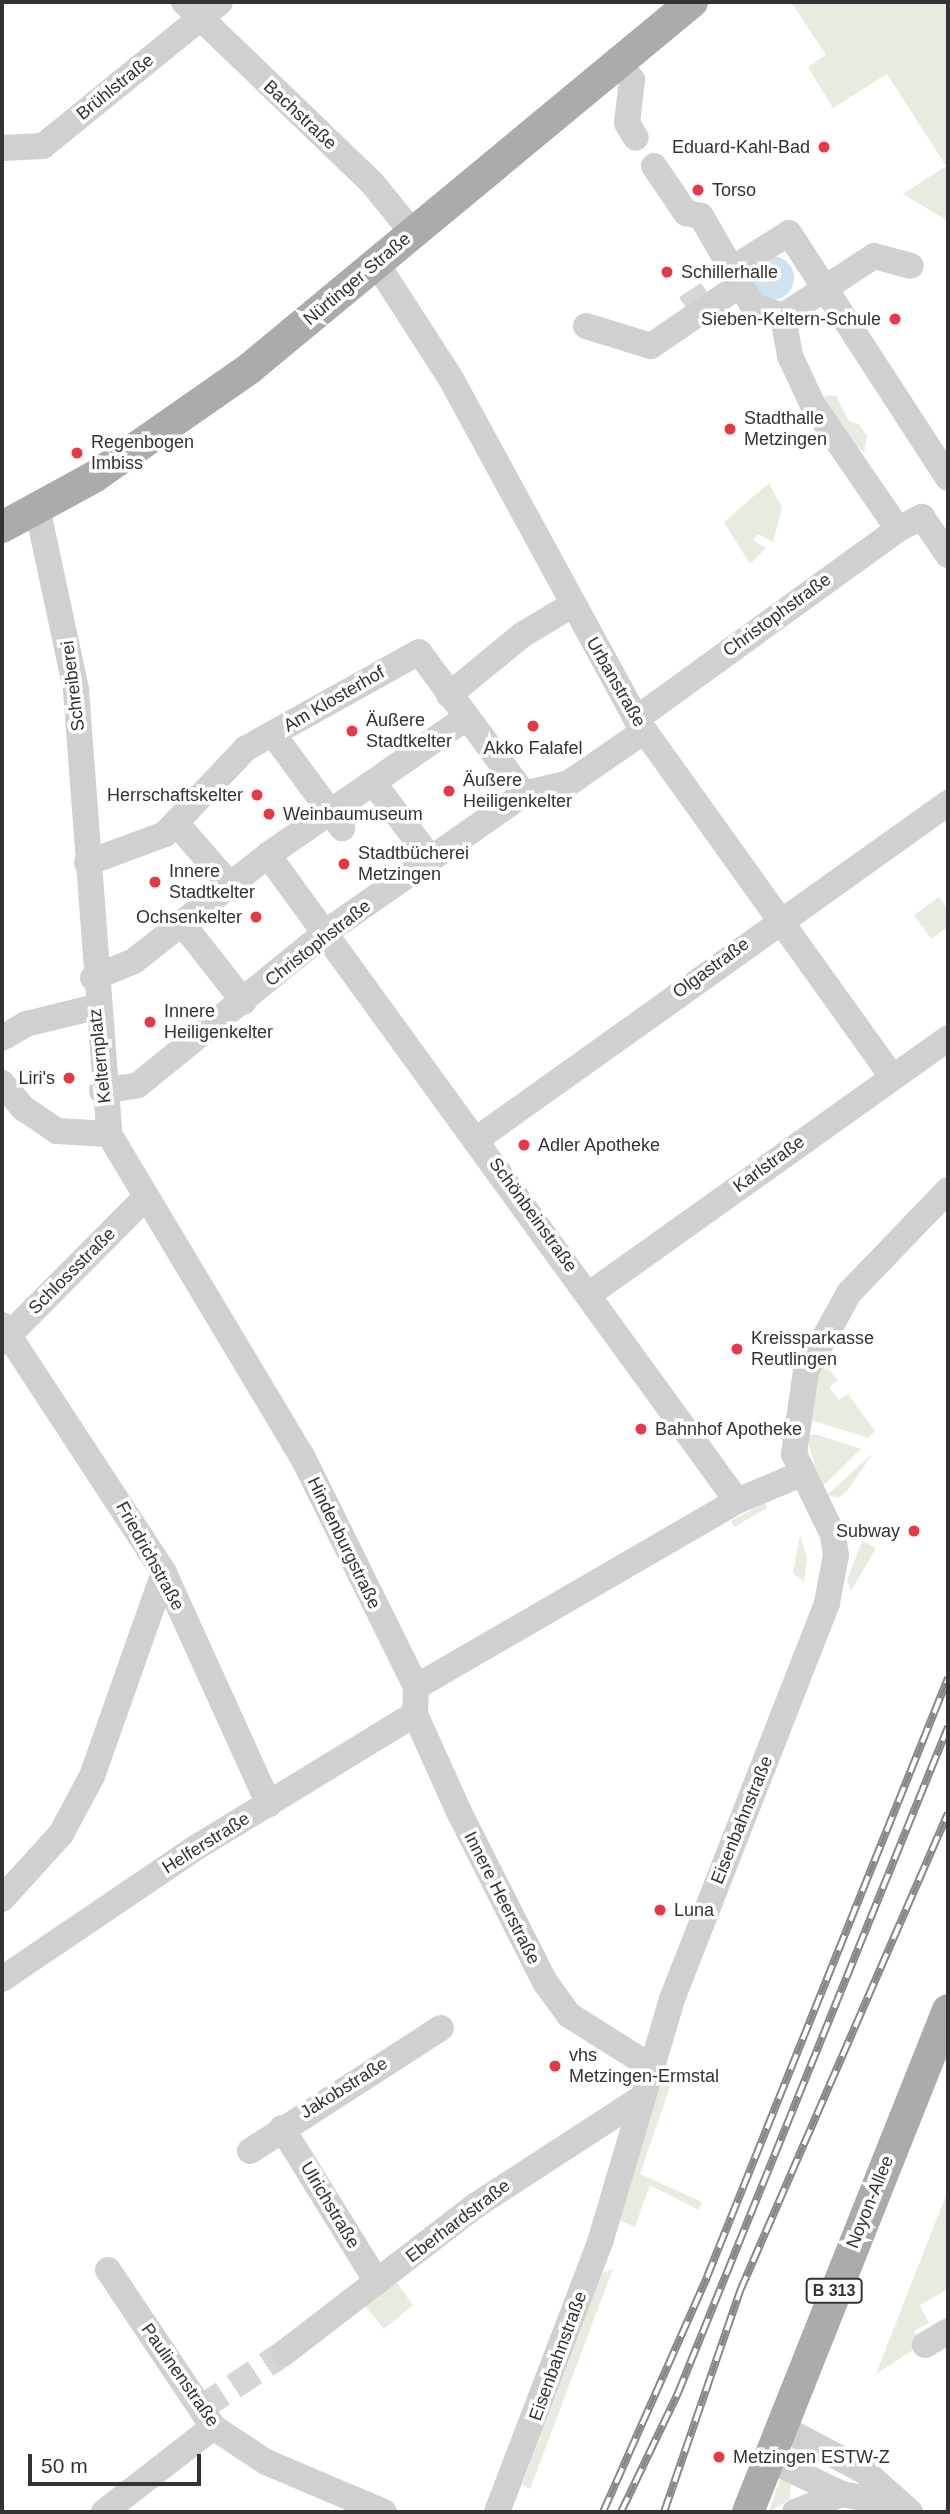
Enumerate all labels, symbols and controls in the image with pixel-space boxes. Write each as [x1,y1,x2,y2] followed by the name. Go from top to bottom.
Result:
[72,49,158,125] street label: Brühlstraße
[259,76,341,154] street label: Bachstraße
[672,136,810,158] place label: Eduard-Kahl-Bad
[816,139,832,155] marker: Eduard-Kahl-Bad
[712,179,756,201] place label: Torso
[690,182,706,198] marker: Torso
[299,228,415,330] street label: Nürtinger Straße
[681,261,778,283] place label: Schillerhalle
[659,264,675,280] marker: Schillerhalle
[701,308,881,330] place label: Sieben-Keltern-Schule
[887,311,903,327] marker: Sieben-Keltern-Schule
[744,408,827,450] place label: Stadthalle Metzingen
[722,421,738,437] marker: Stadthalle Metzingen
[91,432,194,474] place label: Regenbogen Imbiss
[69,445,85,461] marker: Regenbogen Imbiss
[719,569,835,661] street label: Christophstraße
[582,633,650,731] street label: Urbanstraße
[57,640,89,732] street label: Schreiberei
[280,661,388,737] street label: Am Klosterhof
[366,710,452,752] place label: Äußere Stadtkelter
[525,718,541,734] marker: Akko Falafel
[344,723,360,739] marker: Äußere Stadtkelter
[483,737,583,759] place label: Akko Falafel
[463,770,572,812] place label: Äußere Heiligenkelter
[441,783,457,799] marker: Äußere Heiligenkelter
[107,784,243,806] place label: Herrschaftskelter
[249,787,265,803] marker: Herrschaftskelter
[283,803,423,825] place label: Weinbaumuseum
[261,806,277,822] marker: Weinbaumuseum
[358,843,469,886] place label: Stadtbücherei Metzingen
[336,856,352,872] marker: Stadtbücherei Metzingen
[169,861,255,903] place label: Innere Stadtkelter
[147,874,163,890] marker: Innere Stadtkelter
[261,895,375,991] street label: Christophstraße
[136,906,242,928] place label: Ochsenkelter
[248,909,264,925] marker: Ochsenkelter
[669,933,753,1003] street label: Olgastraße
[164,1001,273,1044] place label: Innere Heiligenkelter
[84,1008,116,1104] street label: Kelternplatz
[142,1014,158,1030] marker: Innere Heiligenkelter
[19,1067,55,1089] place label: Liri's
[61,1070,77,1086] marker: Liri's
[729,1131,809,1197] street label: Karlstraße
[538,1134,661,1156] place label: Adler Apotheke
[516,1137,532,1153] marker: Adler Apotheke
[484,1154,582,1276] street label: Schönbeinstraße
[24,1223,120,1319] street label: Schlossstraße
[751,1328,874,1370] place label: Kreissparkasse Reutlingen
[729,1341,745,1357] marker: Kreissparkasse Reutlingen
[655,1418,803,1440] place label: Bahnhof Apotheke
[633,1421,649,1437] marker: Bahnhof Apotheke
[303,1474,385,1612] street label: Hindenburgstraße
[111,1498,189,1614] street label: Friedrichstraße
[836,1520,900,1542] place label: Subway
[906,1523,922,1539] marker: Subway
[706,1753,778,1887] street label: Eisenbahnstraße
[158,1808,254,1878] street label: Helferstraße
[459,1828,545,1968] street label: Innere Heerstraße
[674,1899,714,1921] place label: Luna
[652,1902,668,1918] marker: Luna
[569,2045,719,2088] place label: vhs Metzingen-Ermstal
[296,2053,392,2123] street label: Jakobstraße
[547,2058,563,2074] marker: vhs Metzingen-Ermstal
[842,2152,898,2252] street label: Noyon-Allee
[296,2158,364,2252] street label: Ulrichstraße
[402,2175,514,2267] street label: Eberhardstraße
[804,2278,864,2304] road number: B 313
[525,2288,591,2424] street label: Eisenbahnstraße
[136,2319,224,2431] street label: Paulinenstraße
[32,2440,205,2484] scale bar
[733,2446,890,2468] place label: Metzingen ESTW-Z
[711,2449,727,2465] marker: Metzingen ESTW-Z
[41,2454,88,2477] text: 50 m

